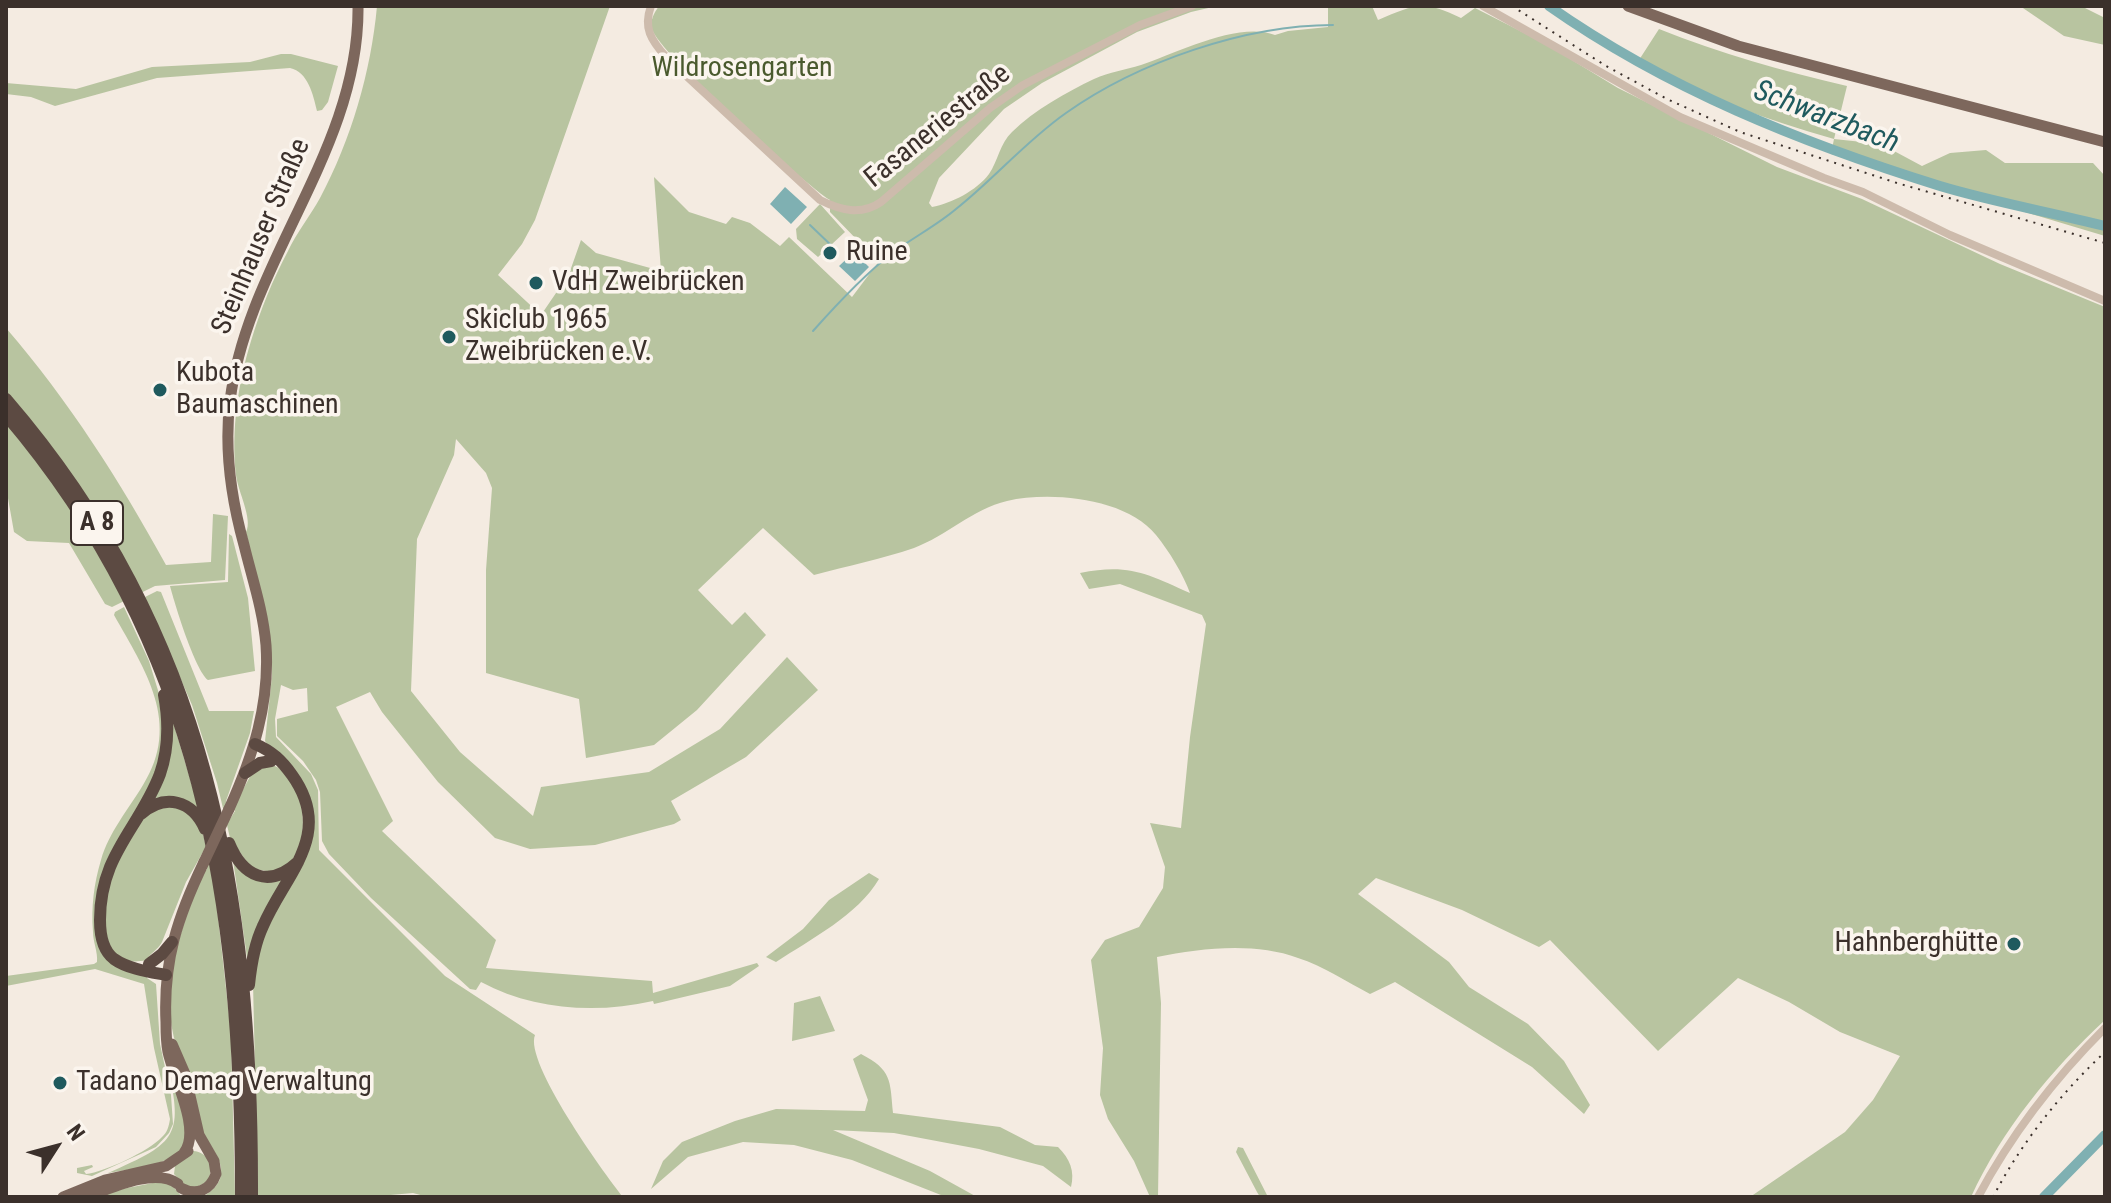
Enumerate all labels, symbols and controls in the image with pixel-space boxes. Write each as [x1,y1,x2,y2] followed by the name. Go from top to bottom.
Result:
[651,52,833,86] park label: Wildrosengarten
[858,58,1018,196] street label: Fasaneriestraße
[1748,74,1904,162] water label: Schwarzbach
[206,134,318,340] street label: Steinhauser Straße
[846,236,908,270] place label: Ruine
[821,244,839,262] marker: Ruine
[552,266,745,300] place label: VdH Zweibrücken
[527,274,545,292] marker: VdH Zweibrücken
[465,304,652,370] place label: Skiclub 1965 Zweibrücken e.V.
[440,328,458,346] marker: Skiclub 1965 Zweibrücken e.V.
[176,357,339,423] place label: Kubota Baumaschinen
[151,381,169,399] marker: Kubota Baumaschinen
[71,501,123,545] road number: A 8
[1834,927,1998,961] place label: Hahnberghütte
[2005,935,2023,953] marker: Hahnberghütte
[76,1066,372,1100] place label: Tadano Demag Verwaltung
[51,1074,69,1092] marker: Tadano Demag Verwaltung
[16,1107,96,1187] north arrow
[62,1120,90,1145] text: N

